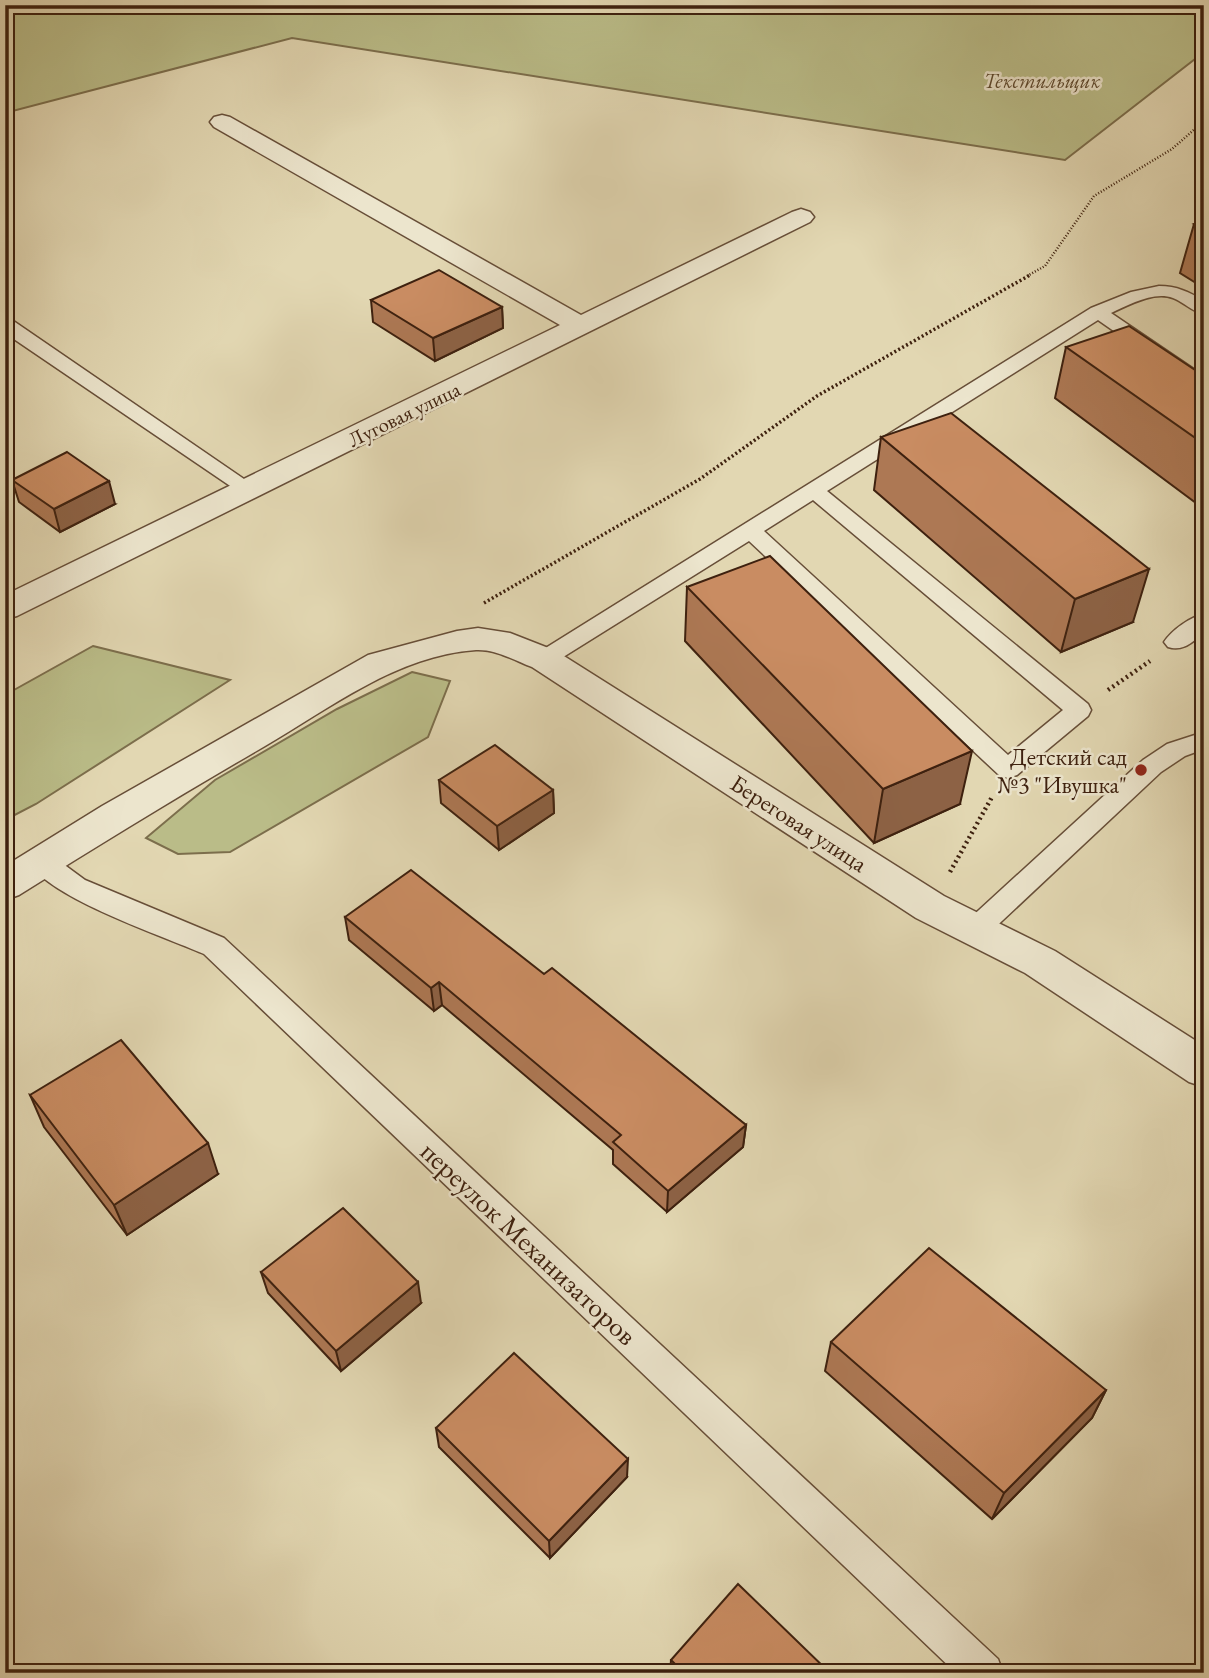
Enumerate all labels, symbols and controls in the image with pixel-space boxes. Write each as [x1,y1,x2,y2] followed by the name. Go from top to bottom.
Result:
[984,67,1101,94] park label: Текстильщик
[343,375,465,453] street label: Луговая улица
[997,741,1127,800] place label: Детский сад №3 "Ивушка"
[1133,762,1149,778] marker: Детский сад №3 "Ивушка"
[725,767,874,879] street label: Береговая улица
[413,1133,645,1353] street label: переулок Механизаторов

